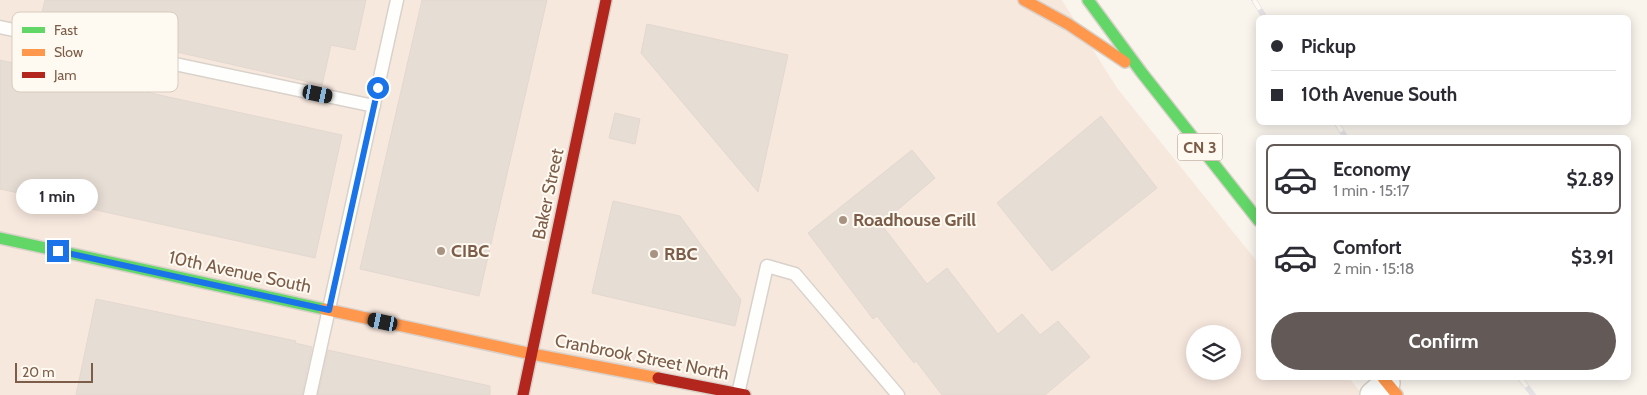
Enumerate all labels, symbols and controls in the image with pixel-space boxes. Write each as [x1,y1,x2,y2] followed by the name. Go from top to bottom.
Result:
[12,12,178,92] legend
[54,21,78,39] text: Fast
[1301,35,1356,58] text: Pickup
[54,43,83,61] text: Slow
[53,66,76,84] text: Jam
[367,77,389,99] route start
[1301,83,1457,106] text: 10th Avenue South
[301,84,334,104] car
[1178,134,1222,160] road number: CN 3
[528,147,568,241] street label: Baker Street
[1273,157,1318,202] icon: car
[1333,158,1411,181] text: Economy
[1567,168,1614,191] text: $2.89
[17,178,99,214] callout: 1 min
[1333,181,1410,200] text: 1 min · 15:17
[39,187,75,206] text: 1 min
[853,209,976,231] place label: Roadhouse Grill
[837,214,849,226] marker: Roadhouse Grill
[1273,235,1318,280] icon: car
[1333,236,1402,259] text: Comfort
[47,240,69,262] route end
[451,240,489,262] place label: CIBC
[664,243,698,265] place label: RBC
[435,245,447,257] marker: CIBC
[167,246,313,298] street label: 10th Avenue South
[1571,246,1614,269] text: $3.91
[648,248,660,260] marker: RBC
[1333,259,1414,278] text: 2 min · 15:18
[366,312,399,332] car
[1271,312,1616,370] button: Confirm
[1186,325,1241,380] map controls
[1186,325,1241,380] button: layers
[553,329,731,385] street label: Cranbrook Street North
[15,360,92,383] scale bar
[22,363,55,381] text: 20 m

